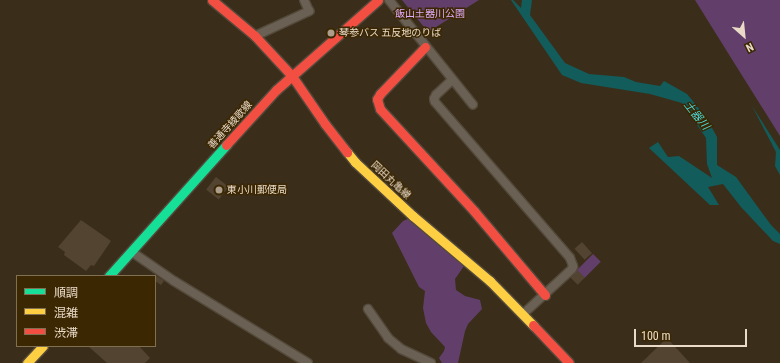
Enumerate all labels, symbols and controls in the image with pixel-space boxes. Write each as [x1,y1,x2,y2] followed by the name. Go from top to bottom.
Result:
[395,8,465,20] park label: 飯山土器川公園
[724,16,764,56] north arrow
[339,27,441,39] place label: 琴参バス 五反地のりば
[326,28,336,38] marker: 琴参バス 五反地のりば
[744,40,756,54] text: N
[205,99,255,151] street label: 善通寺綾歌線
[680,99,712,133] water label: 土器川
[369,159,413,201] street label: 岡田丸亀線
[227,184,287,196] place label: 東小川郵便局
[214,185,224,195] marker: 東小川郵便局
[16,275,156,347] legend
[54,286,78,300] text: 順調
[54,306,78,320] text: 混雑
[636,321,749,347] scale bar
[54,326,78,340] text: 渋滞
[641,329,671,343] text: 100 m

